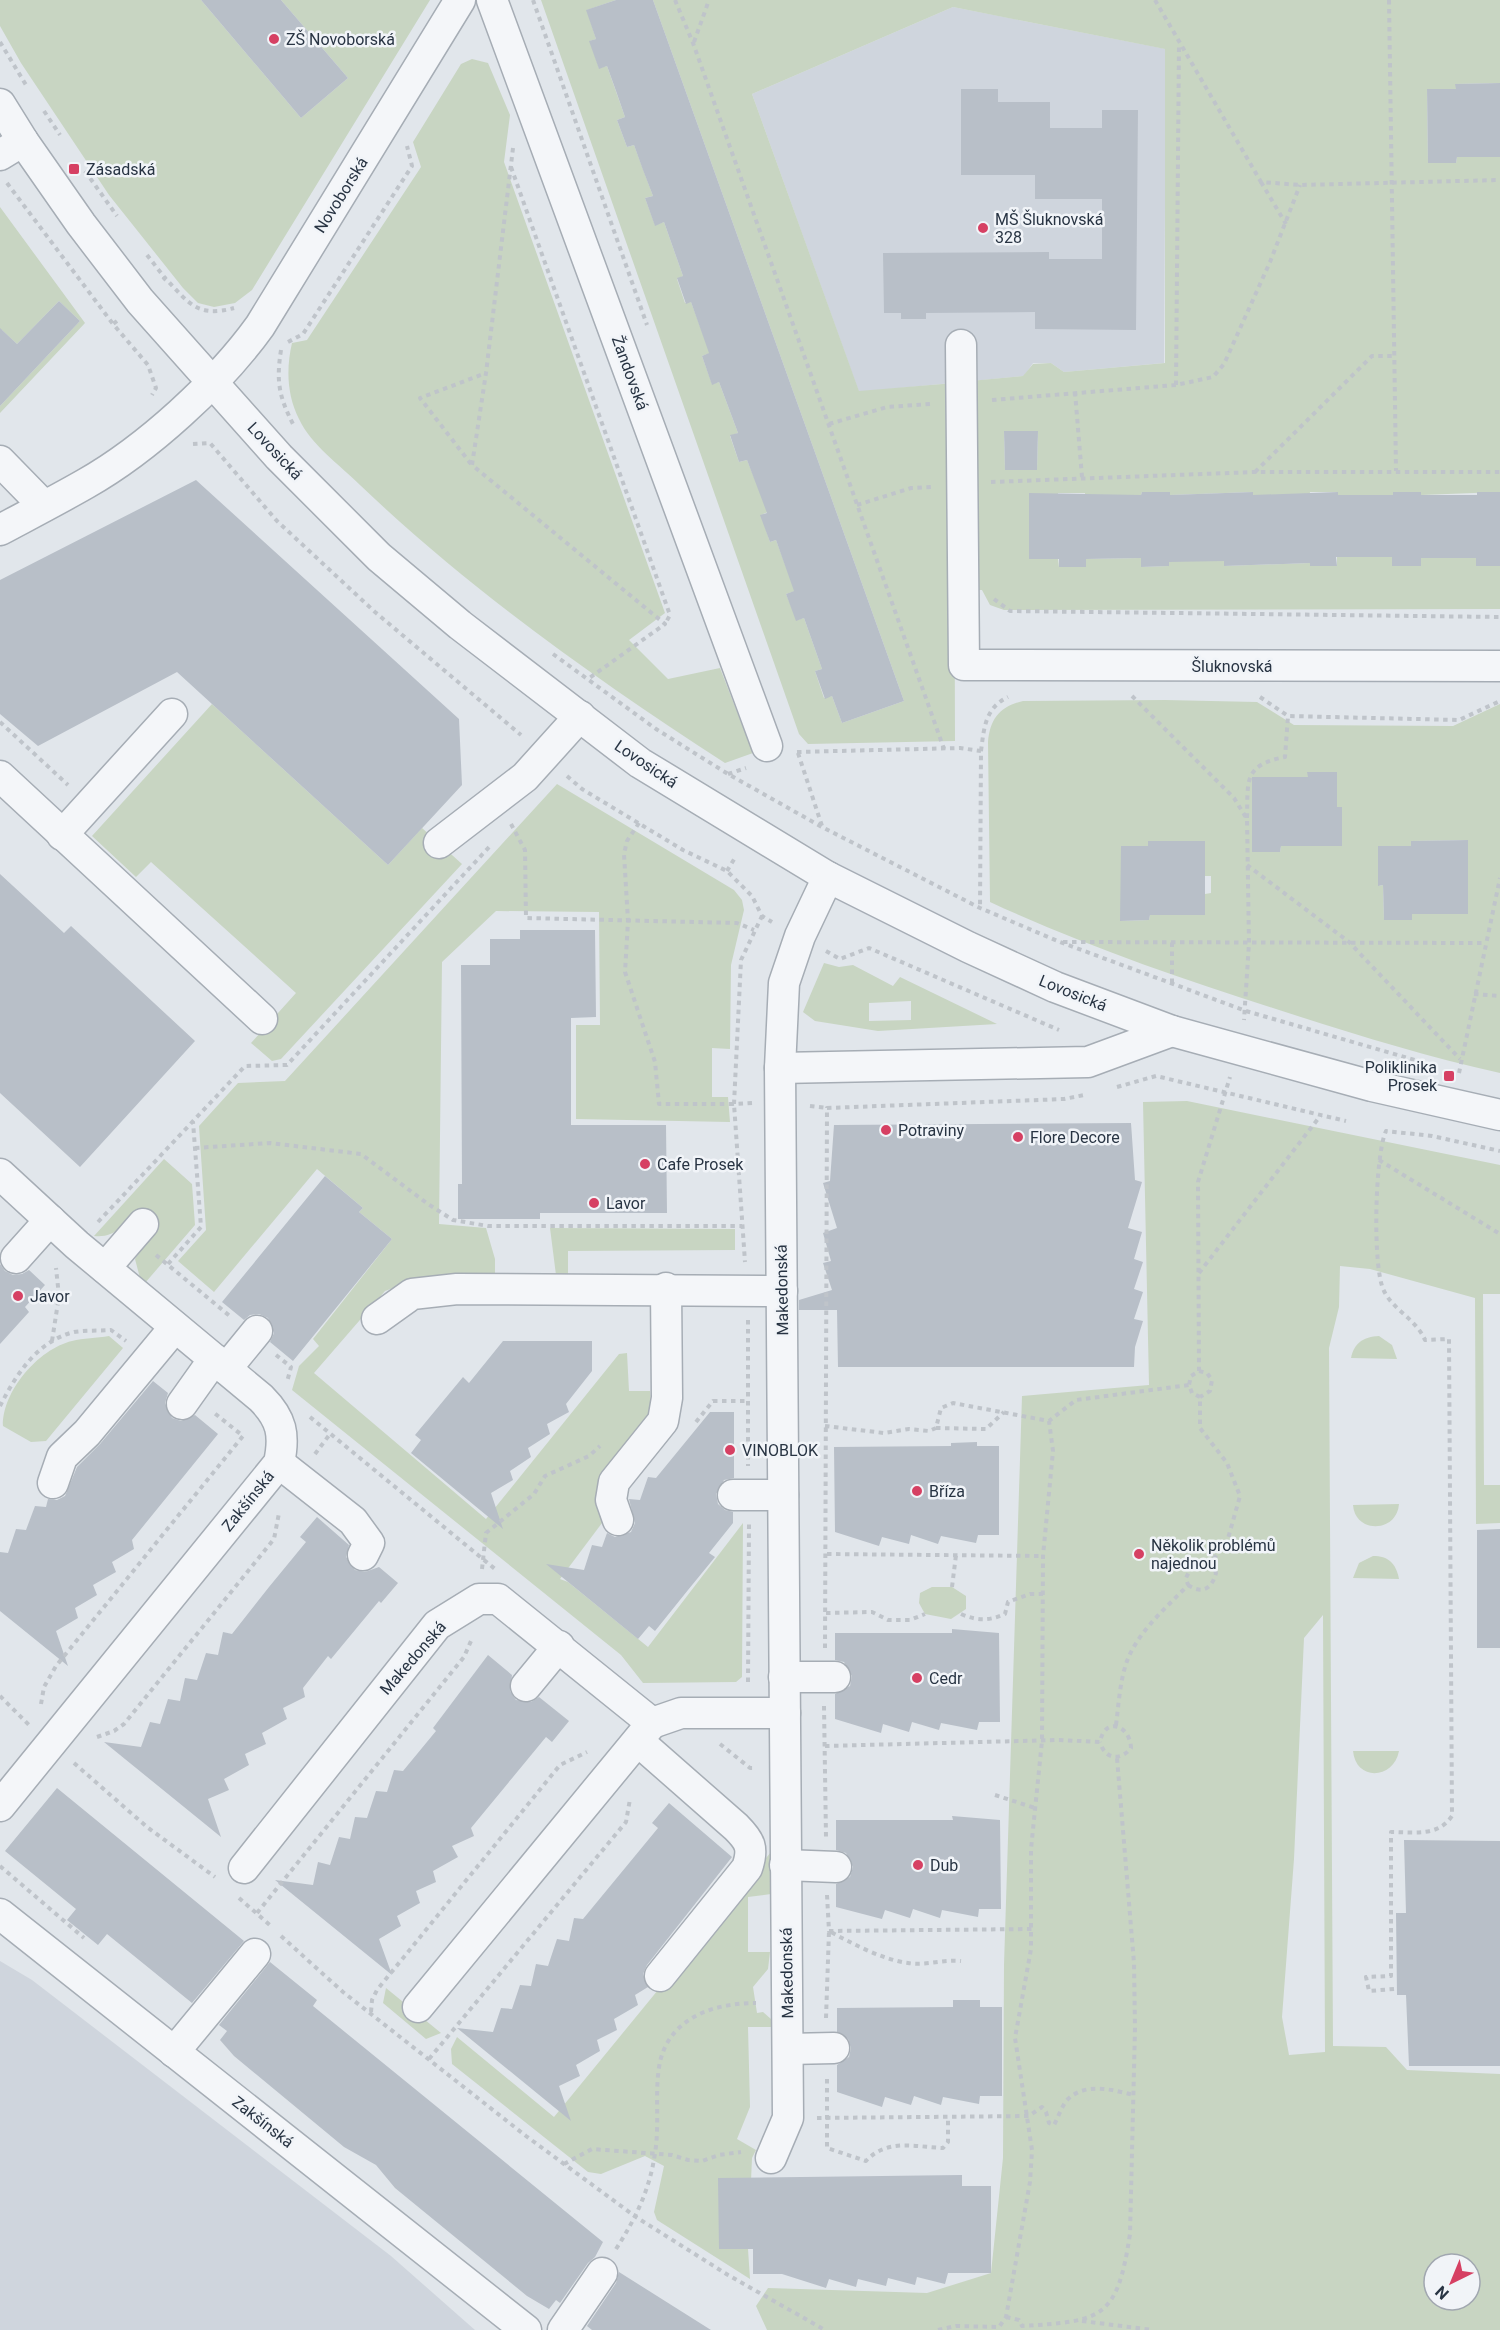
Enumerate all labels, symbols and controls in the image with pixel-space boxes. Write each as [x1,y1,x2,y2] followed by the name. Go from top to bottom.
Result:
[286,29,395,49] place label: ZŠ Novoborská
[267,32,281,46] marker: ZŠ Novoborská
[310,154,372,236] street label: Novoborská
[86,160,155,179] place label: Zásadská
[67,162,81,176] marker: Zásadská
[995,209,1103,247] place label: MŠ Šluknovská 328
[976,221,990,235] marker: MŠ Šluknovská 328
[608,333,652,413] street label: Žandovská
[244,418,306,484] street label: Lovosická
[1192,656,1272,676] street label: Šluknovská
[611,736,681,792] street label: Lovosická
[1036,971,1110,1015] street label: Lovosická
[1365,1058,1438,1095] place label: Poliklinika Prosek
[1442,1069,1456,1083] marker: Poliklinika Prosek
[898,1121,965,1140] place label: Potraviny
[879,1123,893,1137] marker: Potraviny
[1030,1128,1120,1147] place label: Flore Decore
[1011,1130,1025,1144] marker: Flore Decore
[657,1155,744,1174] place label: Cafe Prosek
[638,1157,652,1171] marker: Cafe Prosek
[606,1194,646,1213] place label: Lavor
[587,1196,601,1210] marker: Lavor
[772,1244,792,1336] street label: Makedonská
[30,1287,70,1306] place label: Javor
[11,1289,25,1303] marker: Javor
[742,1441,819,1460] place label: VINOBLOK
[723,1443,737,1457] marker: VINOBLOK
[218,1467,278,1535] street label: Zakšínská
[929,1482,965,1501] place label: Bříza
[910,1484,924,1498] marker: Bříza
[1151,1536,1276,1573] place label: Několik problémů najednou
[1132,1547,1146,1561] marker: Několik problémů najednou
[376,1617,450,1699] street label: Makedonská
[929,1669,963,1688] place label: Cedr
[910,1671,924,1685] marker: Cedr
[930,1856,958,1875] place label: Dub
[911,1858,925,1872] marker: Dub
[777,1927,797,2019] street label: Makedonská
[229,2092,297,2152] street label: Zakšínská
[1422,2252,1482,2312] north arrow
[1432,2282,1453,2303] text: N

